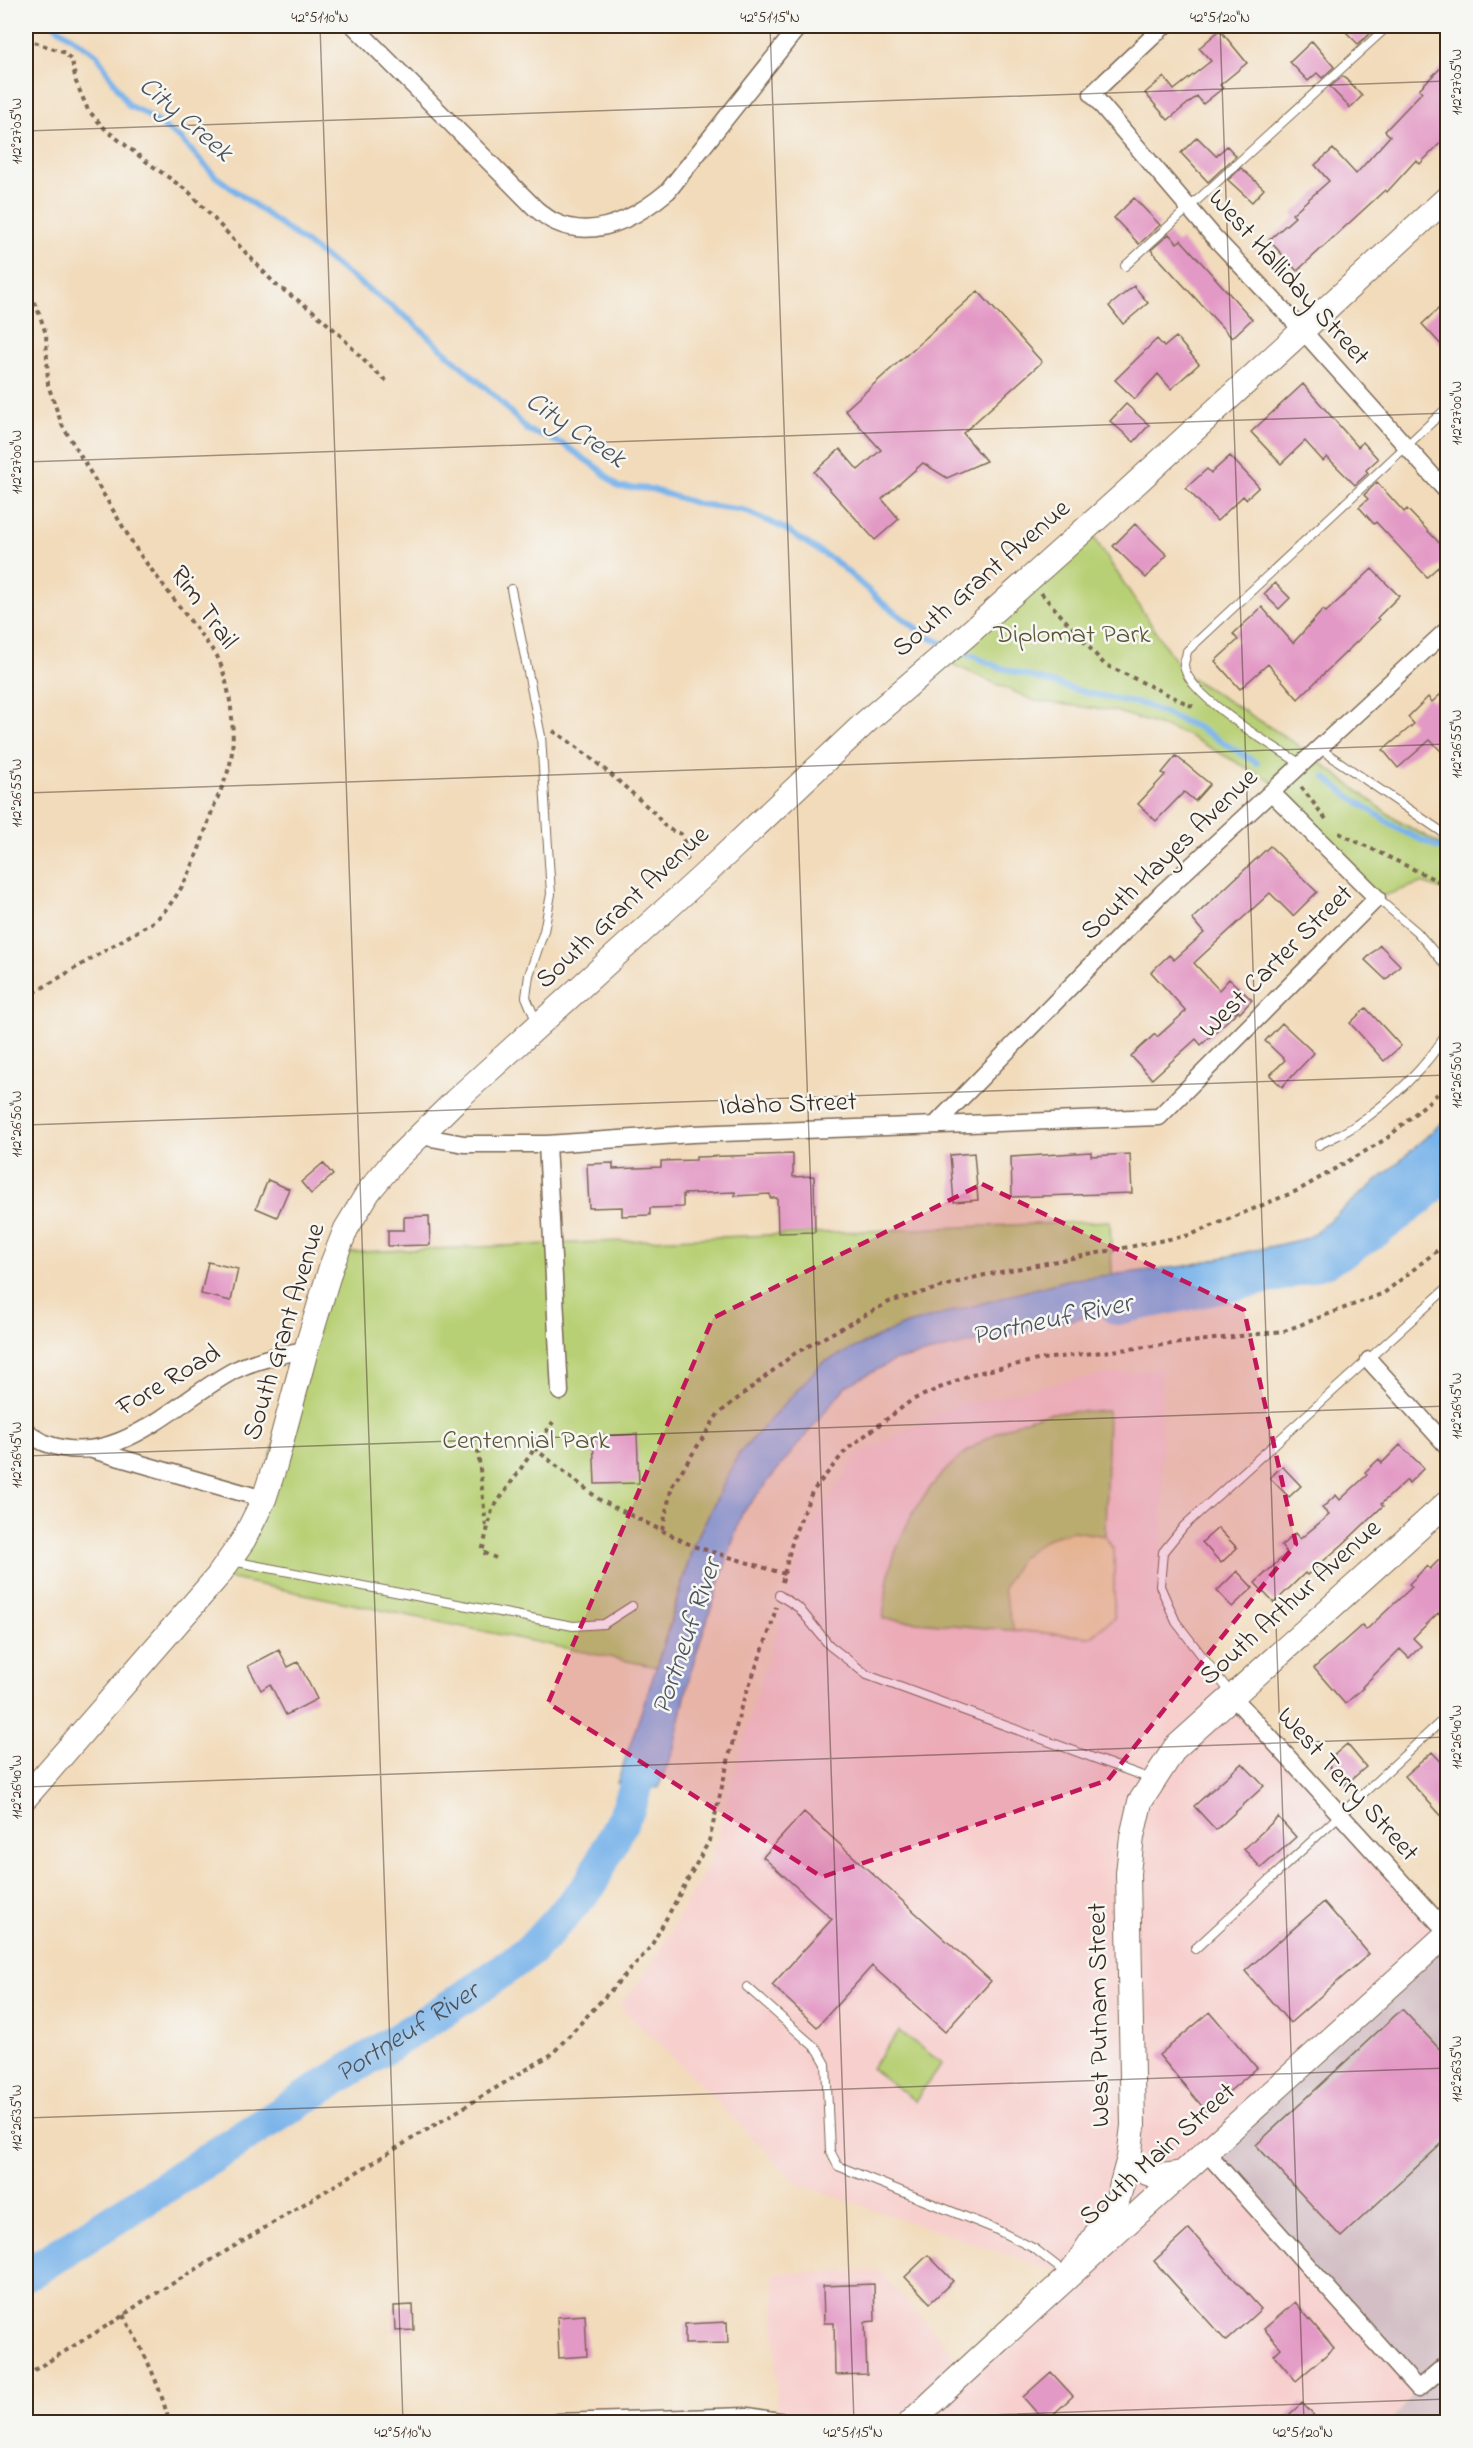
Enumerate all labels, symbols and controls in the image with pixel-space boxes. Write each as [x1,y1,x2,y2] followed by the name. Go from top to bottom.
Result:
[291,7,349,29] text: 42°51'10"N
[740,7,800,29] text: 42°51'15"N
[1190,7,1250,29] text: 42°51'20"N
[1446,49,1468,115] text: 112°27'05"W
[129,67,243,174] water label: City Creek
[6,98,28,164] text: 112°27'05"W
[1198,181,1378,375] street label: West Halliday Street
[1446,381,1468,445] text: 112°27'00"W
[516,382,635,481] water label: City Creek
[6,430,28,494] text: 112°27'00"W
[884,490,1080,668] street label: South Grant Avenue
[159,558,247,658] street label: Rim Trail
[992,616,1151,655] park label: Diplomat Park
[1446,710,1468,778] text: 112°26'55"W
[6,759,28,827] text: 112°26'55"W
[1072,759,1268,950] street label: South Hayes Avenue
[527,816,719,999] street label: South Grant Avenue
[1191,876,1363,1048] street label: West Carter Street
[1446,1042,1468,1108] text: 112°26'50"W
[718,1083,858,1127] street label: Idaho Street
[6,1091,28,1157] text: 112°26'50"W
[233,1218,337,1445] street label: South Grant Avenue
[968,1283,1139,1358] water label: Portneuf River
[109,1335,228,1428] street label: Fore Road
[1446,1373,1468,1439] text: 112°26'45"W
[6,1422,28,1488] text: 112°26'45"W
[442,1422,610,1461] park label: Centennial Park
[1191,1510,1391,1696] street label: South Arthur Avenue
[642,1550,735,1721] water label: Portneuf River
[1267,1699,1427,1871] street label: West Terry Street
[1446,1705,1468,1769] text: 112°26'40"W
[6,1755,28,1819] text: 112°26'40"W
[1079,1902,1121,2128] street label: West Putnam Street
[328,1970,490,2094] water label: Portneuf River
[1446,2036,1468,2102] text: 112°26'35"W
[1071,2074,1245,2236] street label: South Main Street
[6,2085,28,2151] text: 112°26'35"W
[374,2422,432,2444] text: 42°51'10"N
[823,2422,883,2444] text: 42°51'15"N
[1273,2422,1333,2444] text: 42°51'20"N

